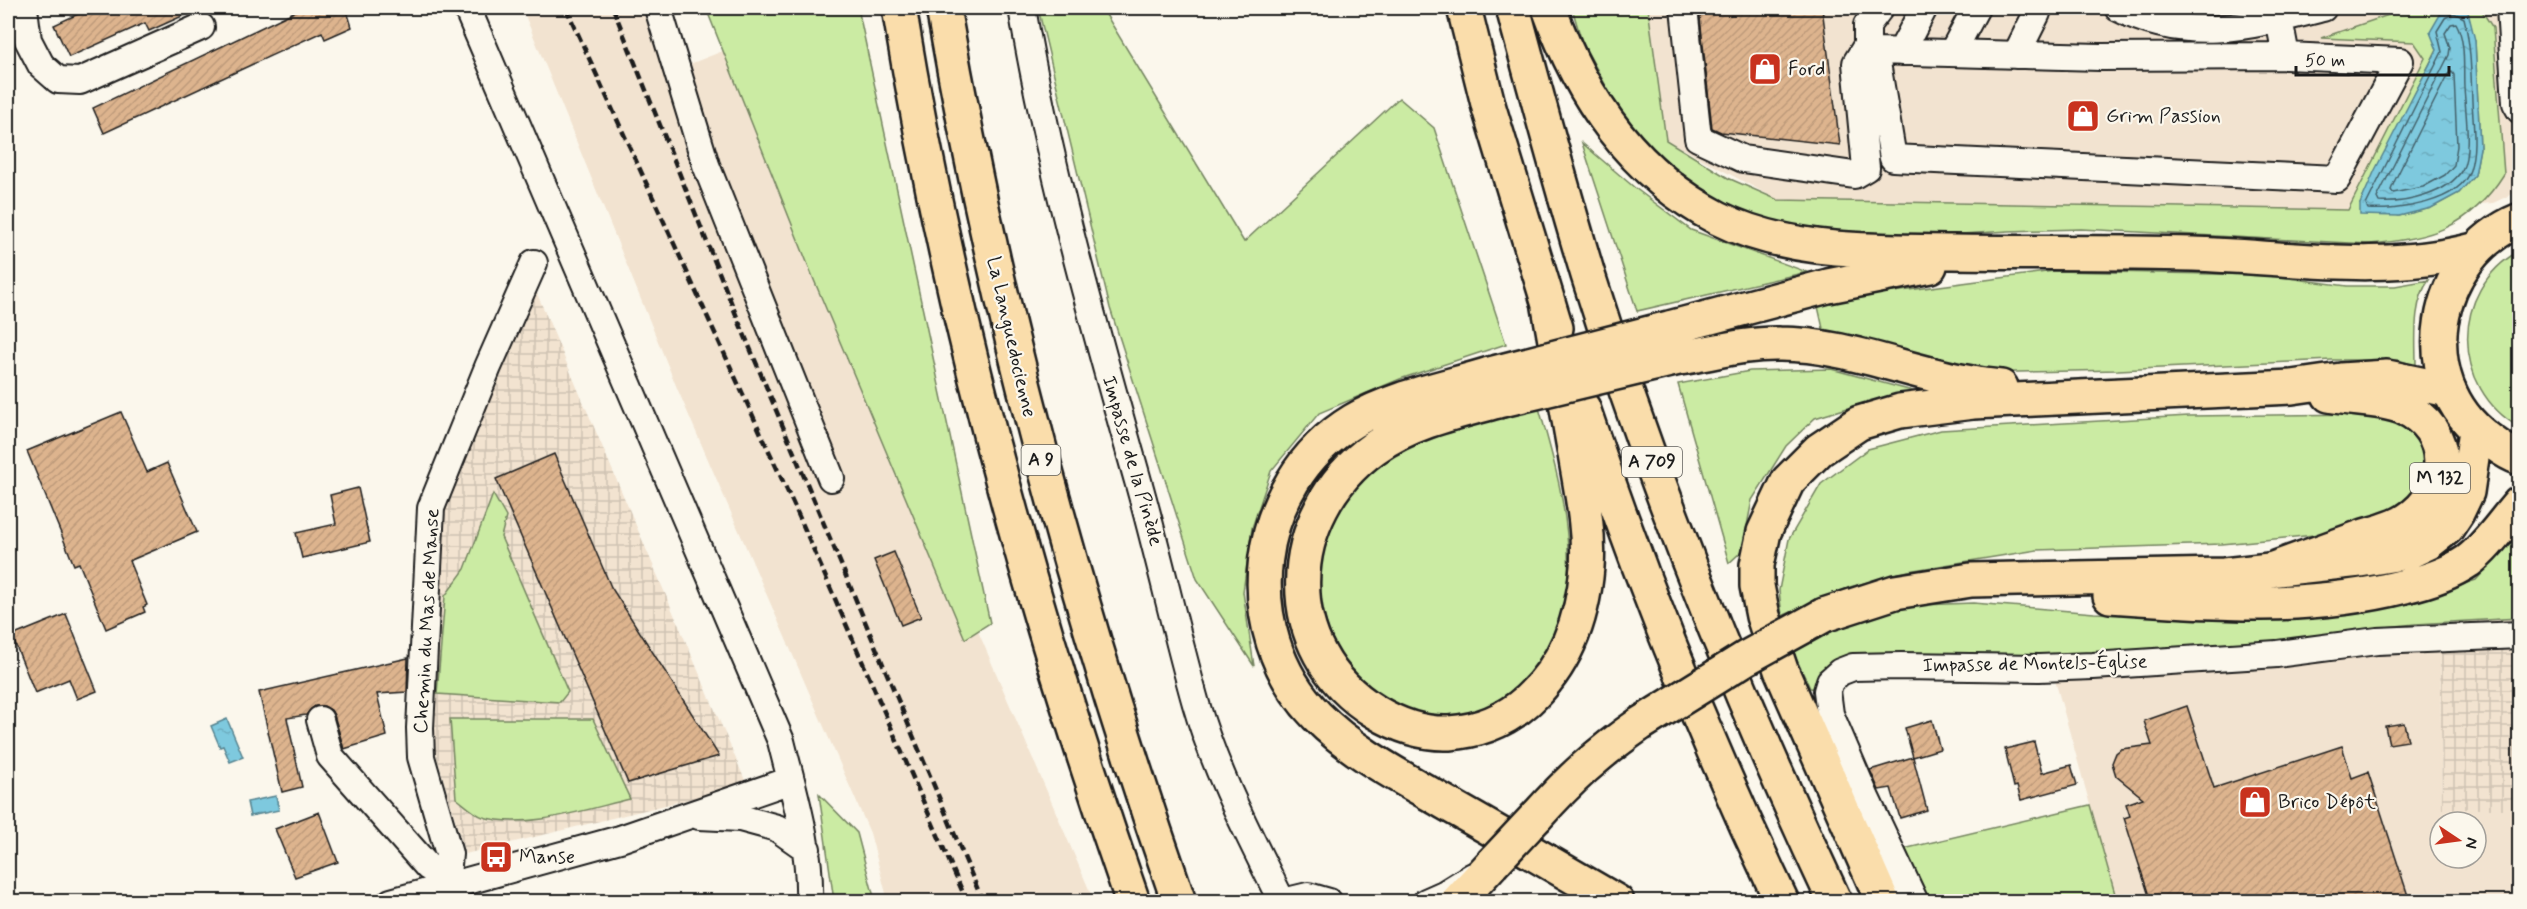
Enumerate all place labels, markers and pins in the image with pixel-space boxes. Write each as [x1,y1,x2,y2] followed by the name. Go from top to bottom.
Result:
[1747,51,1783,87] shop icon: Ford
[1788,56,1825,83] place label: Ford
[2065,98,2101,134] shop icon: Grim Passion
[2106,103,2221,130] place label: Grim Passion
[2237,784,2273,820] shop icon: Brico Dépôt
[2278,789,2376,816] place label: Brico Dépôt
[478,839,514,875] bus stop icon: Manse
[519,844,575,871] place label: Manse

